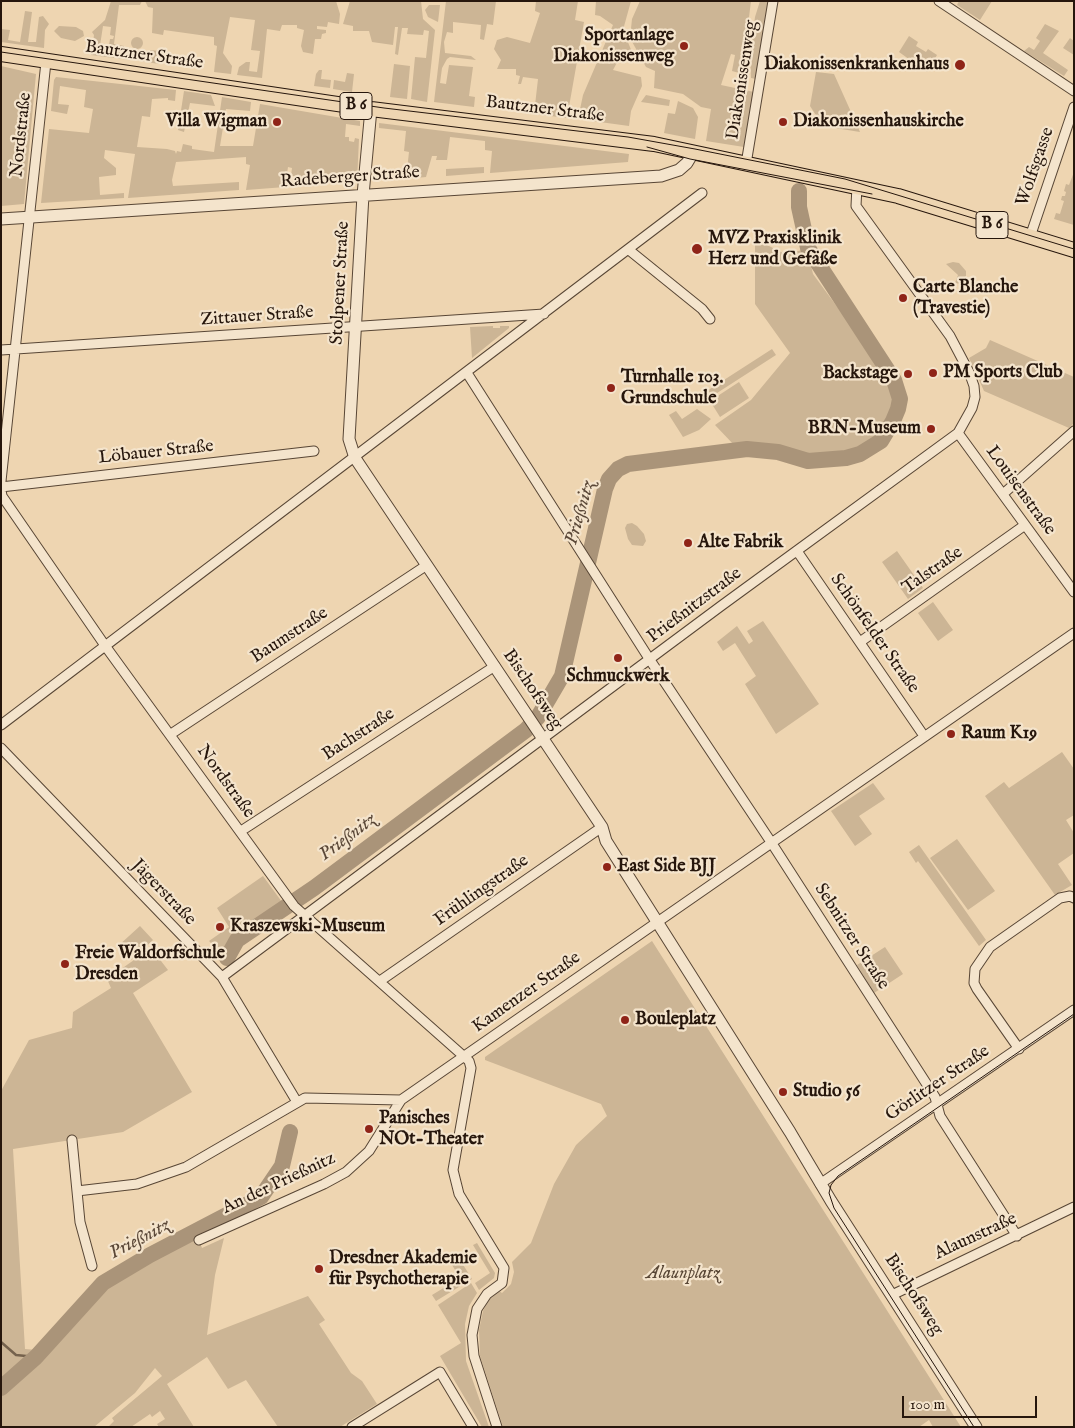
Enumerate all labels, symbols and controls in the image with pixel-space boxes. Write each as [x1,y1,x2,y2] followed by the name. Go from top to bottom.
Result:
[723,19,763,141] street label: Diakonissenweg
[553,25,674,68] place label: Sportanlage Diakonissenweg
[83,37,205,75] street label: Bautzner Straße
[678,40,690,52] marker: Sportanlage Diakonissenweg
[764,54,949,76] place label: Diakonissenkrankenhaus
[953,58,967,72] marker: Diakonissenkrankenhaus
[7,91,37,179] street label: Nordstraße
[340,92,372,120] road number: B 6
[484,92,606,128] street label: Bautzner Straße
[166,111,267,133] place label: Villa Wigman
[793,111,964,133] place label: Diakonissenhauskirche
[271,116,283,128] marker: Villa Wigman
[777,116,789,128] marker: Diakonissenhauskirche
[1012,125,1060,209] street label: Wolfsgasse
[280,162,420,194] street label: Radeberger Straße
[976,212,1008,238] road number: B 6
[327,221,355,345] street label: Stolpener Straße
[708,228,841,270] place label: MVZ Praxisklinik Herz und Gefäße
[690,242,704,256] marker: MVZ Praxisklinik Herz und Gefäße
[913,277,1018,320] place label: Carte Blanche (Travestie)
[897,292,909,304] marker: Carte Blanche (Travestie)
[200,302,314,332] street label: Zittauer Straße
[943,362,1063,384] place label: PM Sports Club
[823,363,898,385] place label: Backstage
[621,367,723,409] place label: Turnhalle 103. Grundschule
[927,367,939,379] marker: PM Sports Club
[902,368,914,380] marker: Backstage
[605,382,617,394] marker: Turnhalle 103. Grundschule
[808,418,921,440] place label: BRN-Museum
[925,423,937,435] marker: BRN-Museum
[97,436,215,470] street label: Löbauer Straße
[980,442,1060,540] street label: Louisenstraße
[561,479,601,547] water label: Prießnitz
[698,532,783,554] place label: Alte Fabrik
[682,537,694,549] marker: Alte Fabrik
[899,542,967,600] street label: Talstraße
[644,563,746,649] street label: Prießnitzstraße
[825,570,923,698] street label: Schönfelder Straße
[247,603,333,669] street label: Baumstraße
[497,646,567,734] street label: Bischofsweg
[612,652,624,664] marker: Schmuckwerk
[566,666,670,688] place label: Schmuckwerk
[319,704,399,766] street label: Bachstraße
[961,723,1037,745] place label: Raum K19
[945,728,957,740] marker: Raum K19
[191,741,259,823] street label: Nordstraße
[315,809,381,867] water label: Prießnitz
[431,851,533,931] street label: Frühlingstraße
[126,855,200,931] street label: Jägerstraße
[617,856,716,878] place label: East Side BJJ
[601,861,613,873] marker: East Side BJJ
[809,880,893,994] street label: Sebnitzer Straße
[230,916,385,938] place label: Kraszewski-Museum
[214,921,226,933] marker: Kraszewski-Museum
[75,943,225,986] place label: Freie Waldorfschule Dresden
[469,948,585,1038] street label: Kamenzer Straße
[59,958,71,970] marker: Freie Waldorfschule Dresden
[635,1009,716,1031] place label: Bouleplatz
[619,1014,631,1026] marker: Bouleplatz
[882,1041,994,1127] street label: Görlitzer Straße
[793,1081,860,1103] place label: Studio 56
[777,1086,789,1098] marker: Studio 56
[379,1108,484,1150] place label: Panisches NOt-Theater
[363,1123,375,1135] marker: Panisches NOt-Theater
[219,1148,339,1220] street label: An der Prießnitz
[931,1209,1021,1265] street label: Alaunstraße
[106,1215,174,1265] water label: Prießnitz
[329,1248,477,1290] place label: Dresdner Akademie für Psychotherapie
[879,1250,947,1340] street label: Bischofsweg
[313,1263,325,1275] marker: Dresdner Akademie für Psychotherapie
[646,1263,720,1285] park label: Alaunplatz
[905,1386,1040,1418] scale bar
[910,1395,945,1414] text: 100 m

